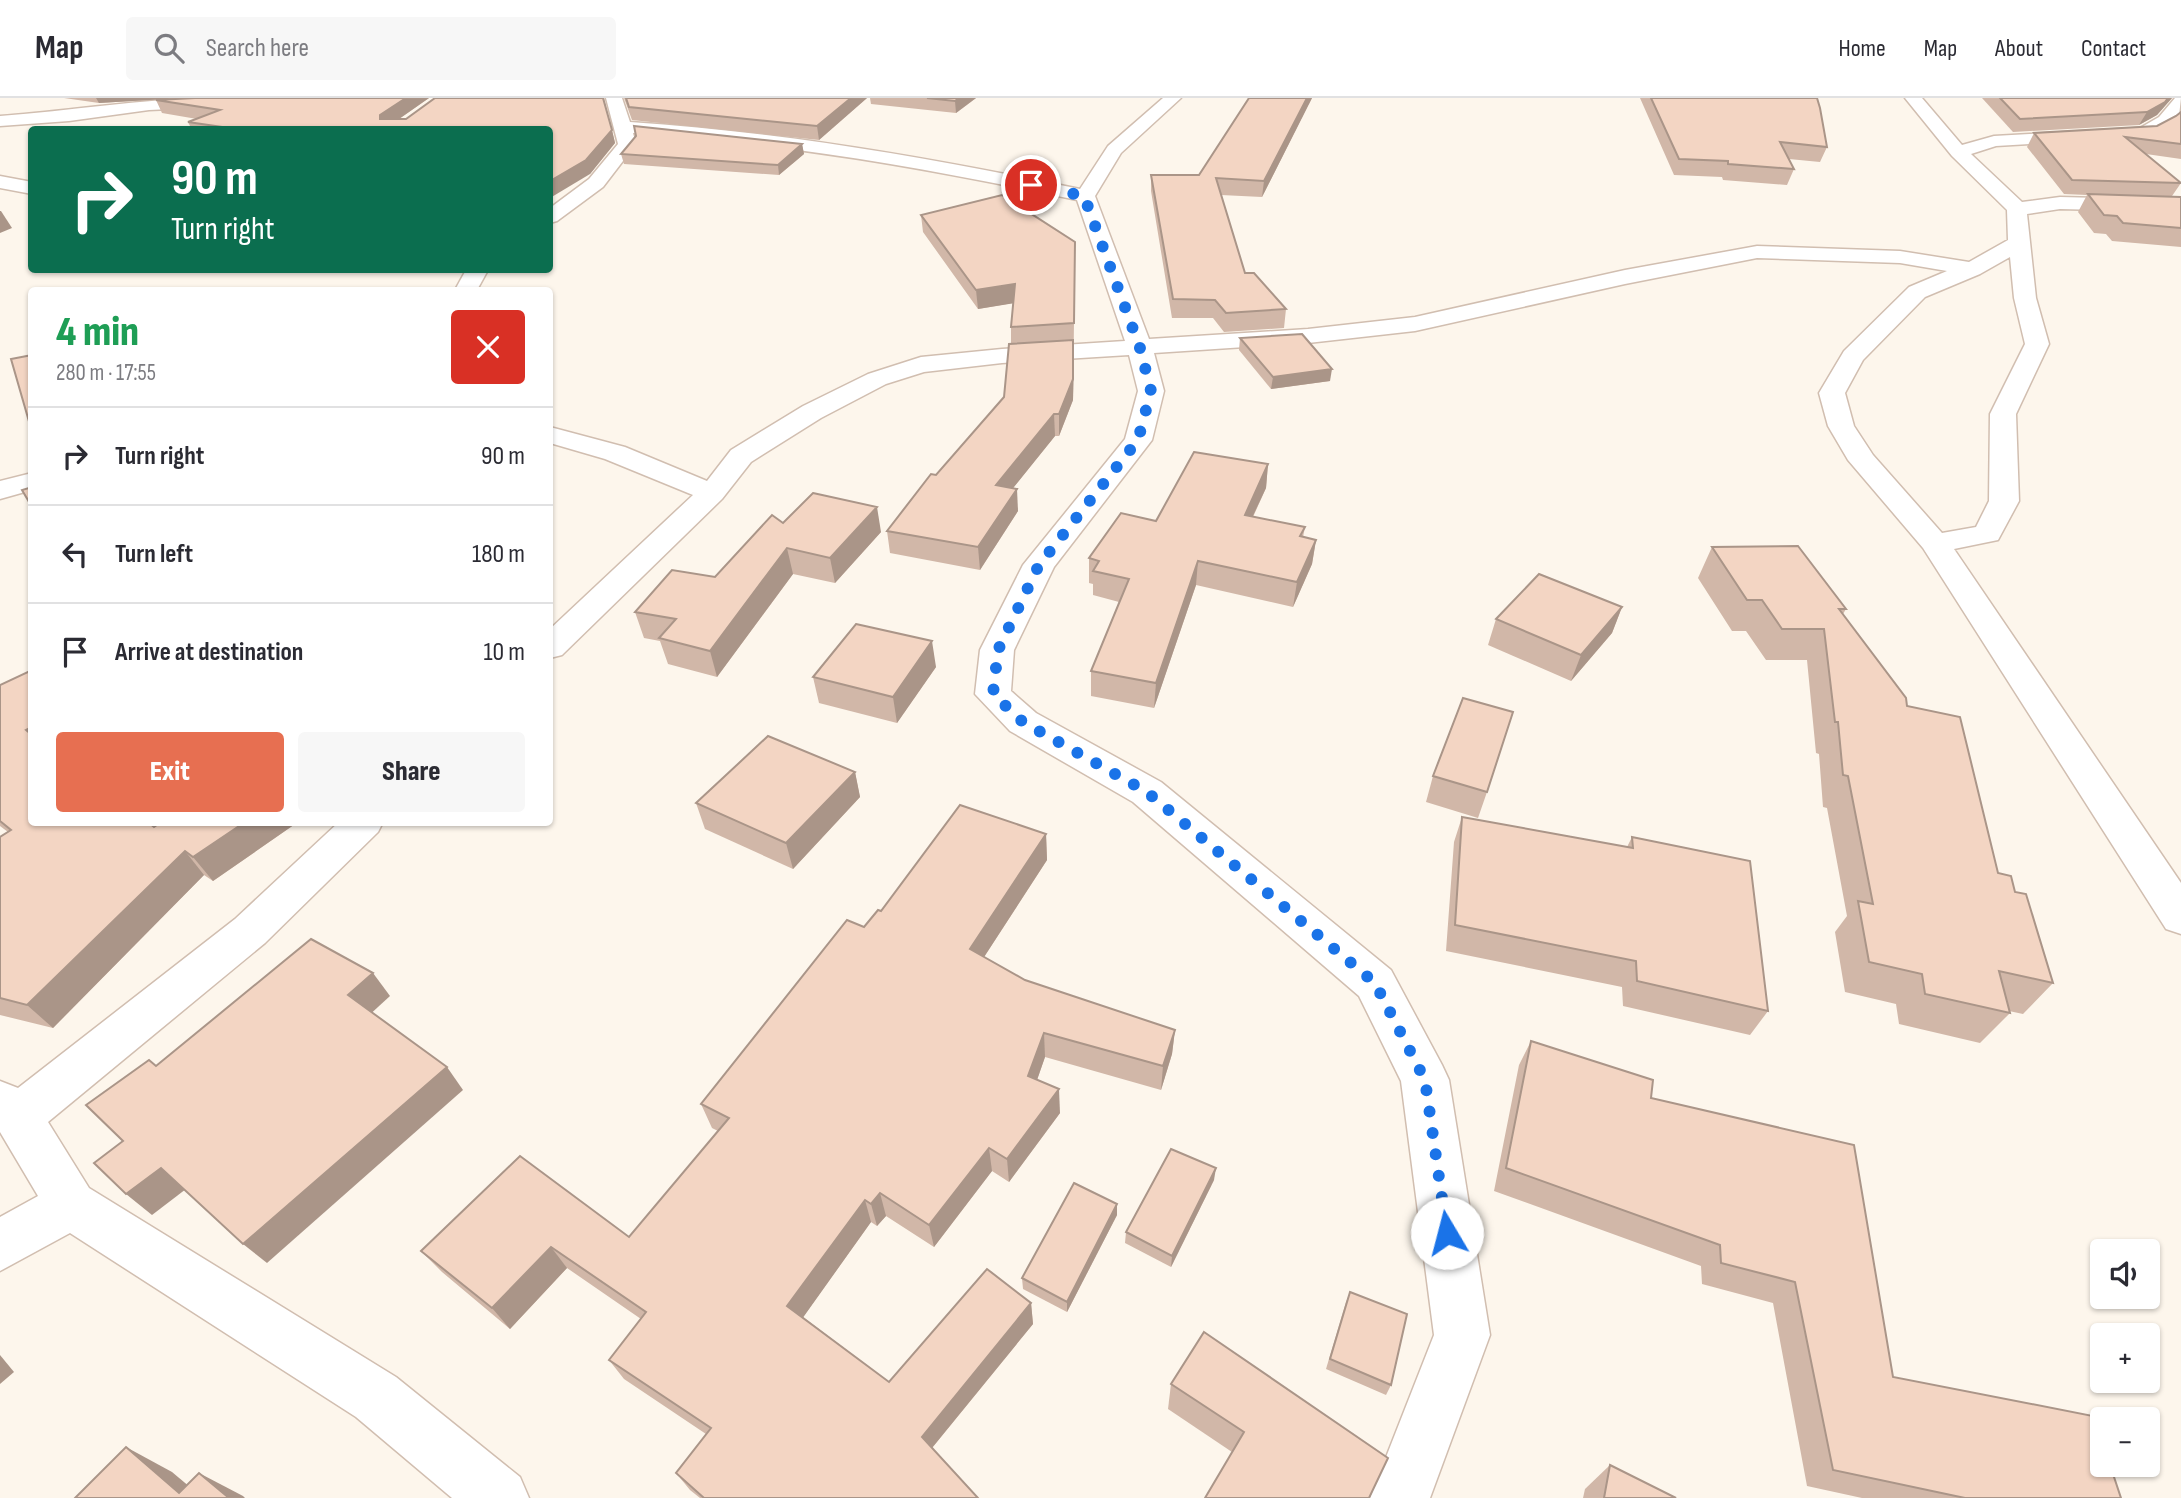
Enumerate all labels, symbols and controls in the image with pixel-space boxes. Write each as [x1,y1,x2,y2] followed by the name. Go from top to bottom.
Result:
[126,17,616,80] search box
[35,28,84,68] text: Map
[150,29,188,67] icon: search
[206,33,309,64] text: Search here
[1838,34,1886,63] text: Home
[1924,34,1957,63] text: Map
[1995,34,2043,63] text: About
[2081,34,2146,63] text: Contact
[171,150,258,209] text: 90 m
[56,154,147,245] icon: right
[1001,155,1061,215] pin
[1012,166,1050,204] icon: arrive
[171,210,275,249] text: Turn right
[56,307,139,358] text: 4 min
[451,310,525,384] button: close
[56,359,156,387] text: 280 m · 17:55
[56,437,94,475] icon: right
[115,441,204,472] text: Turn right
[481,441,525,472] text: 90 m
[56,535,94,573] icon: left
[115,539,193,570] text: Turn left
[472,539,525,570] text: 180 m
[56,633,94,671] icon: arrive
[115,637,303,668] text: Arrive at destination
[483,637,525,668] text: 10 m
[56,732,284,812] button: Exit
[298,732,525,812] button: Share
[1410,1196,1484,1270] position arrow
[2090,1239,2160,1477] map controls
[2090,1239,2160,1309] button: sound
[2090,1323,2160,1393] button: +
[2090,1407,2160,1477] button: −

